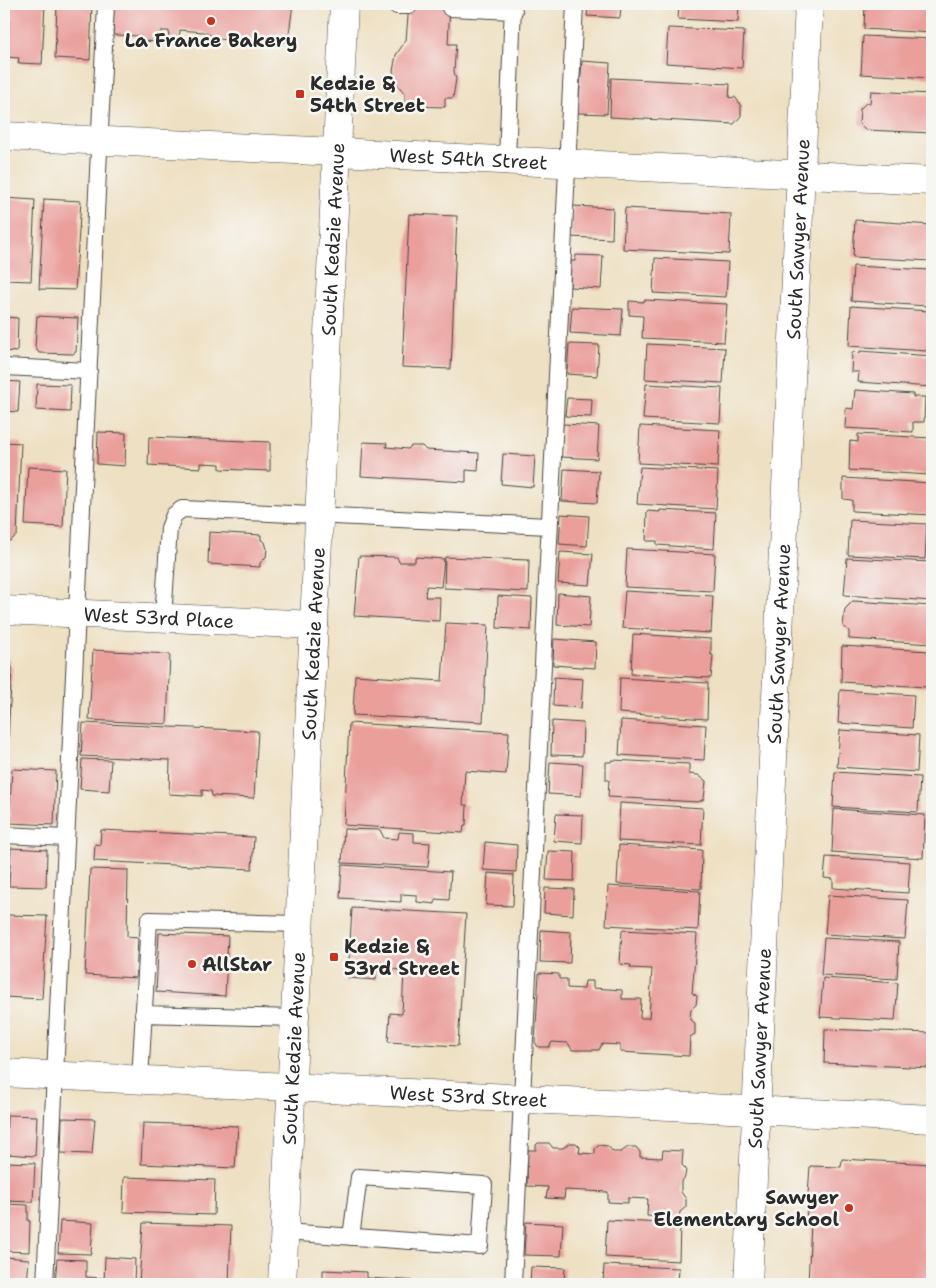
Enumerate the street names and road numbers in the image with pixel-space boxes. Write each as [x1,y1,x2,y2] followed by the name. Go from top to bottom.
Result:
[781,138,815,340] street label: South Sawyer Avenue
[315,142,350,336] street label: South Kedzie Avenue
[389,142,548,175] street label: West 54th Street
[761,543,796,745] street label: South Sawyer Avenue
[296,547,330,741] street label: South Kedzie Avenue
[83,601,235,634] street label: West 53rd Place
[742,947,777,1149] street label: South Sawyer Avenue
[276,951,311,1145] street label: South Kedzie Avenue
[389,1080,548,1112] street label: West 53rd Street

